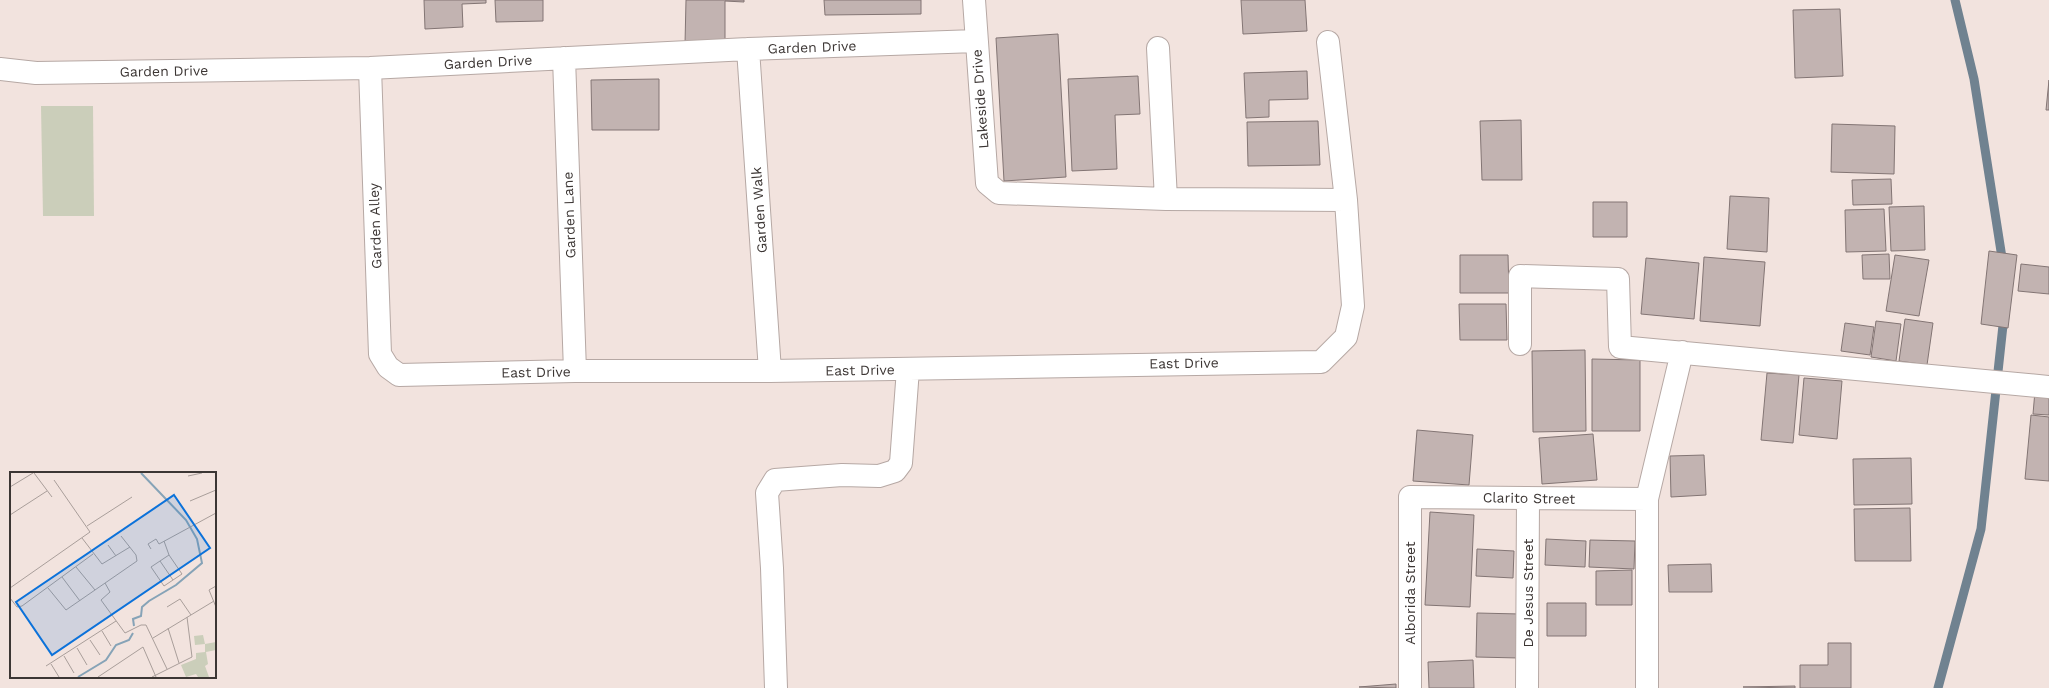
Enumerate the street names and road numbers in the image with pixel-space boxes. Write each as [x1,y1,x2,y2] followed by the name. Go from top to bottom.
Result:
[767,37,857,57] street label: Garden Drive
[969,49,991,149] street label: Lakeside Drive
[443,52,533,72] street label: Garden Drive
[120,62,208,80] street label: Garden Drive
[748,166,770,254] street label: Garden Walk
[559,171,579,259] street label: Garden Lane
[365,182,384,269] street label: Garden Alley
[1149,354,1219,372] street label: East Drive
[825,361,895,379] street label: East Drive
[501,363,571,381] street label: East Drive
[1483,489,1575,507] street label: Clarito Street
[1520,538,1536,647] street label: De Jesus Street
[1402,541,1418,645] street label: Alborida Street

